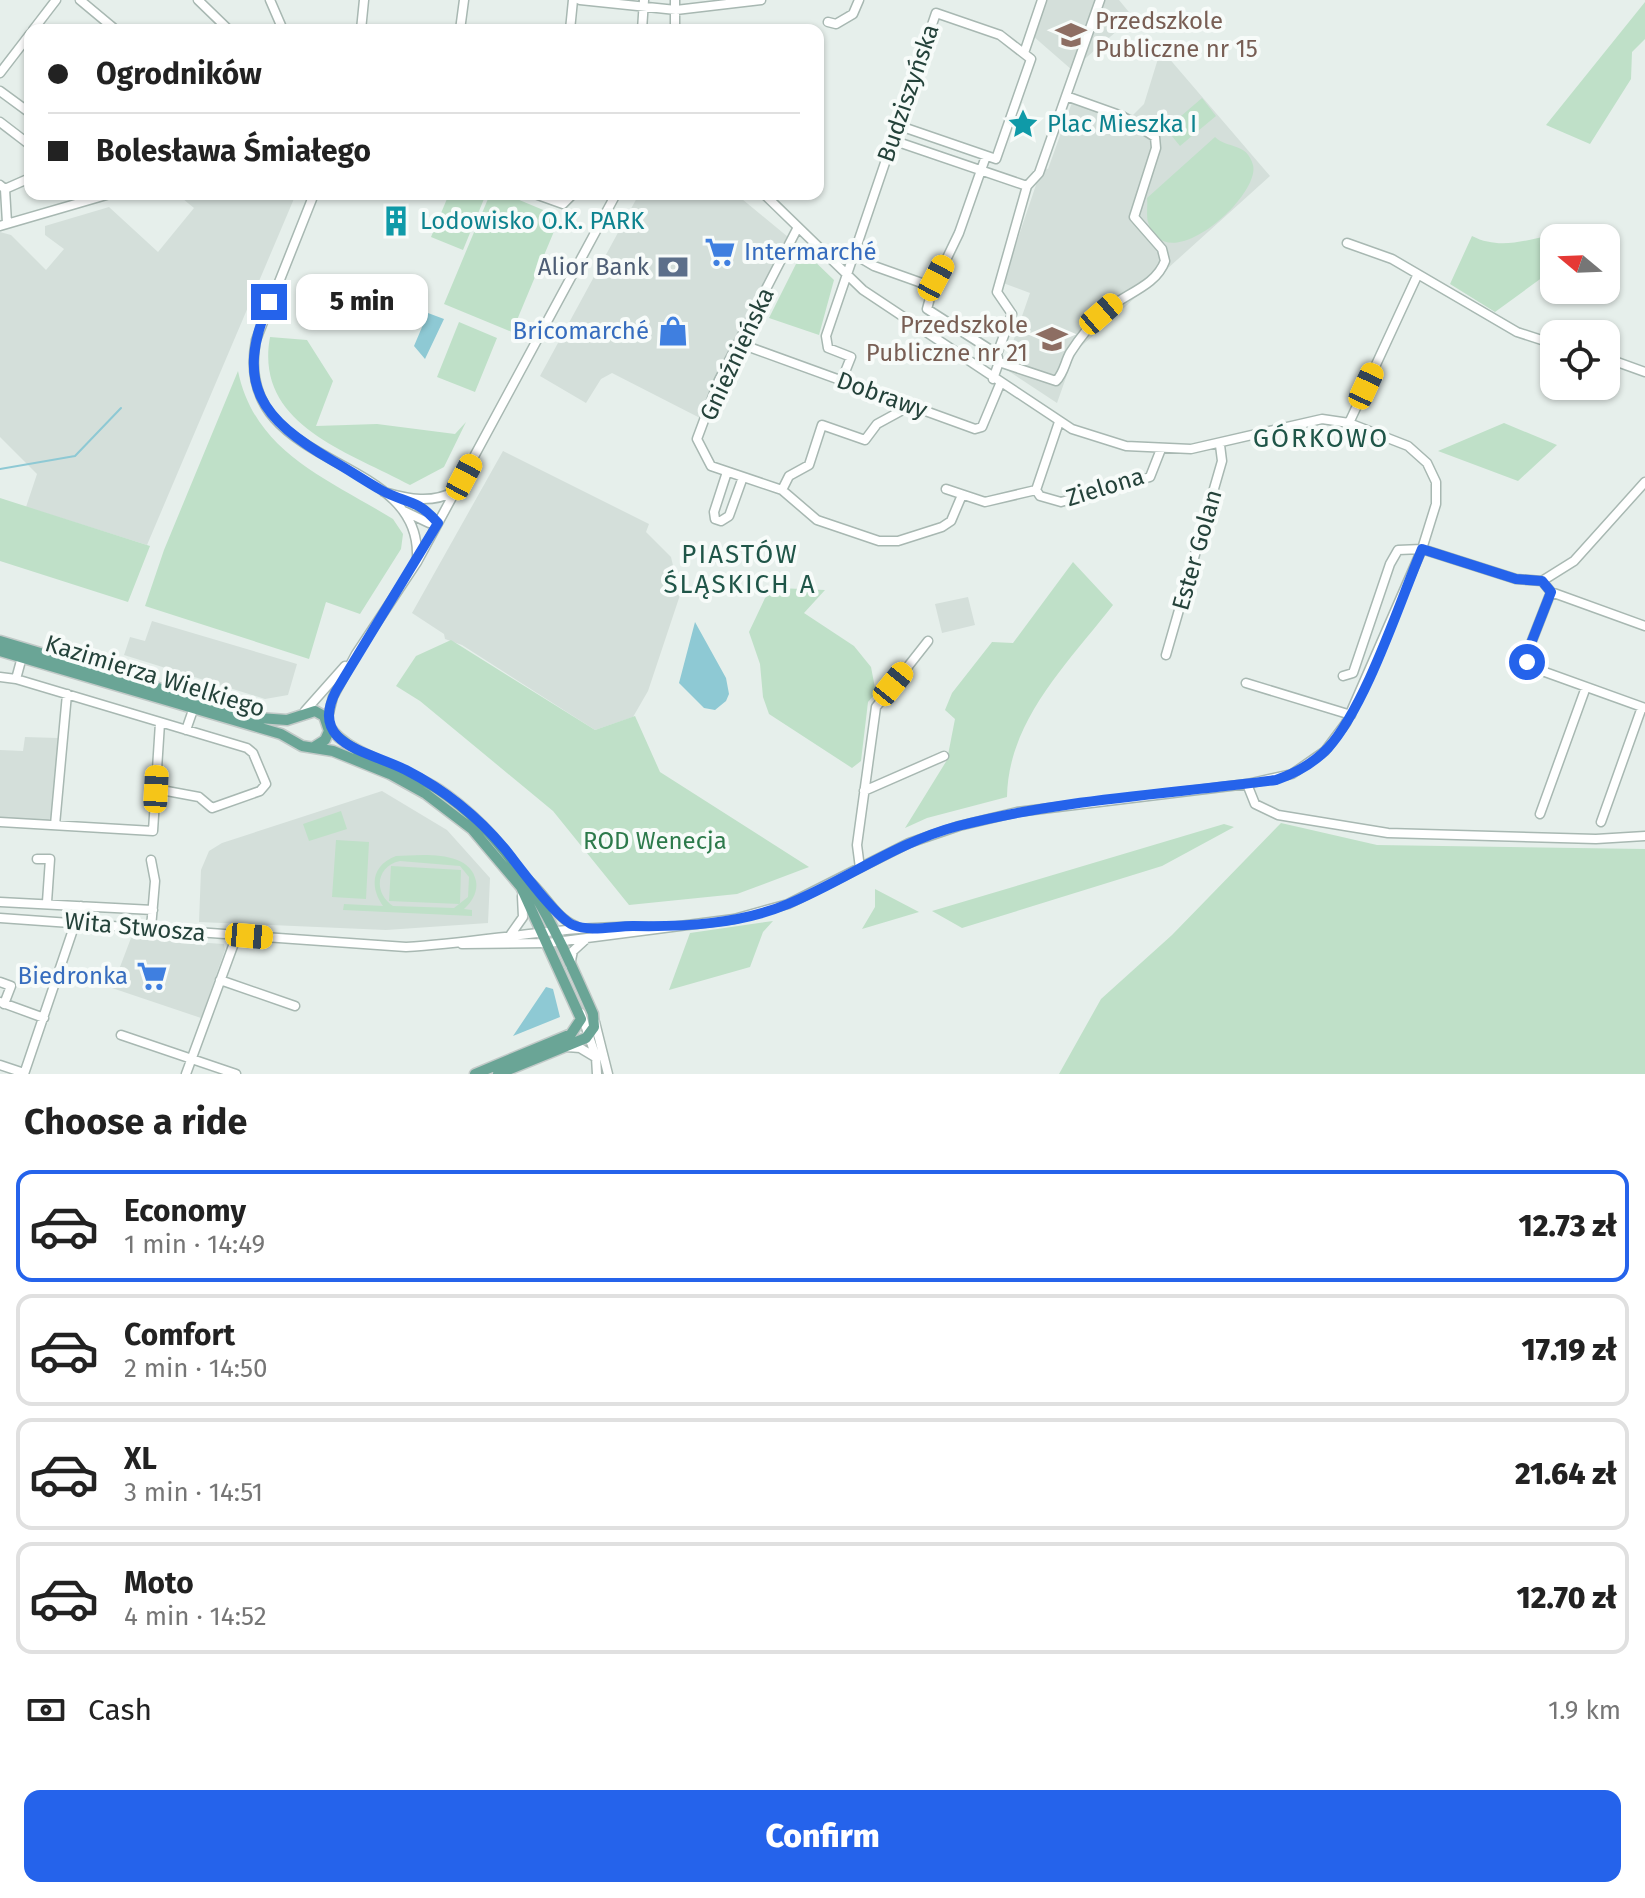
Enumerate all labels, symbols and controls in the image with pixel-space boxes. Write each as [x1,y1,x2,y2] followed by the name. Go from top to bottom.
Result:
[1095,7,1258,63] place label: Przedszkole Publiczne nr 15
[1054,18,1088,52] school or university icon: Przedszkole Publiczne nr 15
[871,20,945,166] street label: Budziszyńska
[96,56,262,92] text: Ogrodników
[1006,107,1040,141] place icon: Plac Mieszka I
[1047,110,1197,138] place label: Plac Mieszka I
[96,133,371,169] text: Bolesława Śmiałego
[379,204,413,238] building icon: Lodowisko O.K. PARK
[420,207,645,235] place label: Lodowisko O.K. PARK
[1540,224,1620,304] north arrow
[1540,224,1620,400] map controls
[703,235,737,269] supermarket icon: Intermarché
[744,238,877,266] place label: Intermarché
[656,250,690,284] bank icon: Alior Bank
[914,251,958,305] car
[538,253,650,281] place label: Alior Bank
[297,274,429,330] callout: 5 min
[694,283,780,425] street label: Gnieźnieńska
[251,284,287,320] route end
[330,286,394,317] text: 5 min
[1075,289,1127,339] car
[866,311,1028,367] place label: Przedszkole Publiczne nr 21
[656,314,690,348] shop icon: Bricomarché
[513,317,649,345] place label: Bricomarché
[1540,320,1620,400] button: locate
[1035,322,1069,356] school or university icon: Przedszkole Publiczne nr 21
[1345,359,1387,413] car
[833,366,931,424] street label: Dobrawy
[1253,423,1389,454] district label: GÓRKOWO
[442,450,486,504] car
[1062,462,1148,512] street label: Zielona
[1166,486,1228,614] street label: Ester Golan
[663,539,817,600] district label: PIASTÓW ŚLĄSKICH A
[42,629,268,723] street label: Kazimierza Wielkiego
[1509,644,1545,680] route start
[869,658,917,710] car
[143,764,169,814] car
[583,827,727,855] park label: ROD Wenecja
[63,907,207,947] street label: Wita Stwosza
[224,922,274,950] car
[135,959,169,993] supermarket icon: Biedronka
[18,962,128,990] place label: Biedronka
[24,1100,247,1144] text: Choose a ride
[28,1190,100,1262] icon: car
[124,1193,246,1229] text: Economy
[1519,1208,1617,1244] text: 12.73 zł
[124,1229,265,1260] text: 1 min · 14:49
[28,1314,100,1386] icon: car
[124,1317,235,1353] text: Comfort
[1522,1332,1617,1368] text: 17.19 zł
[124,1353,268,1384] text: 2 min · 14:50
[28,1438,100,1510] icon: car
[124,1441,157,1477] text: XL
[1515,1456,1617,1492] text: 21.64 zł
[124,1477,263,1508] text: 3 min · 14:51
[28,1562,100,1634] icon: car
[124,1565,194,1601] text: Moto
[1517,1580,1617,1616] text: 12.70 zł
[124,1601,267,1632] text: 4 min · 14:52
[24,1688,68,1732] icon: cash
[88,1692,152,1728] text: Cash
[1548,1695,1621,1726] text: 1.9 km
[24,1790,1621,1882] button: Confirm

